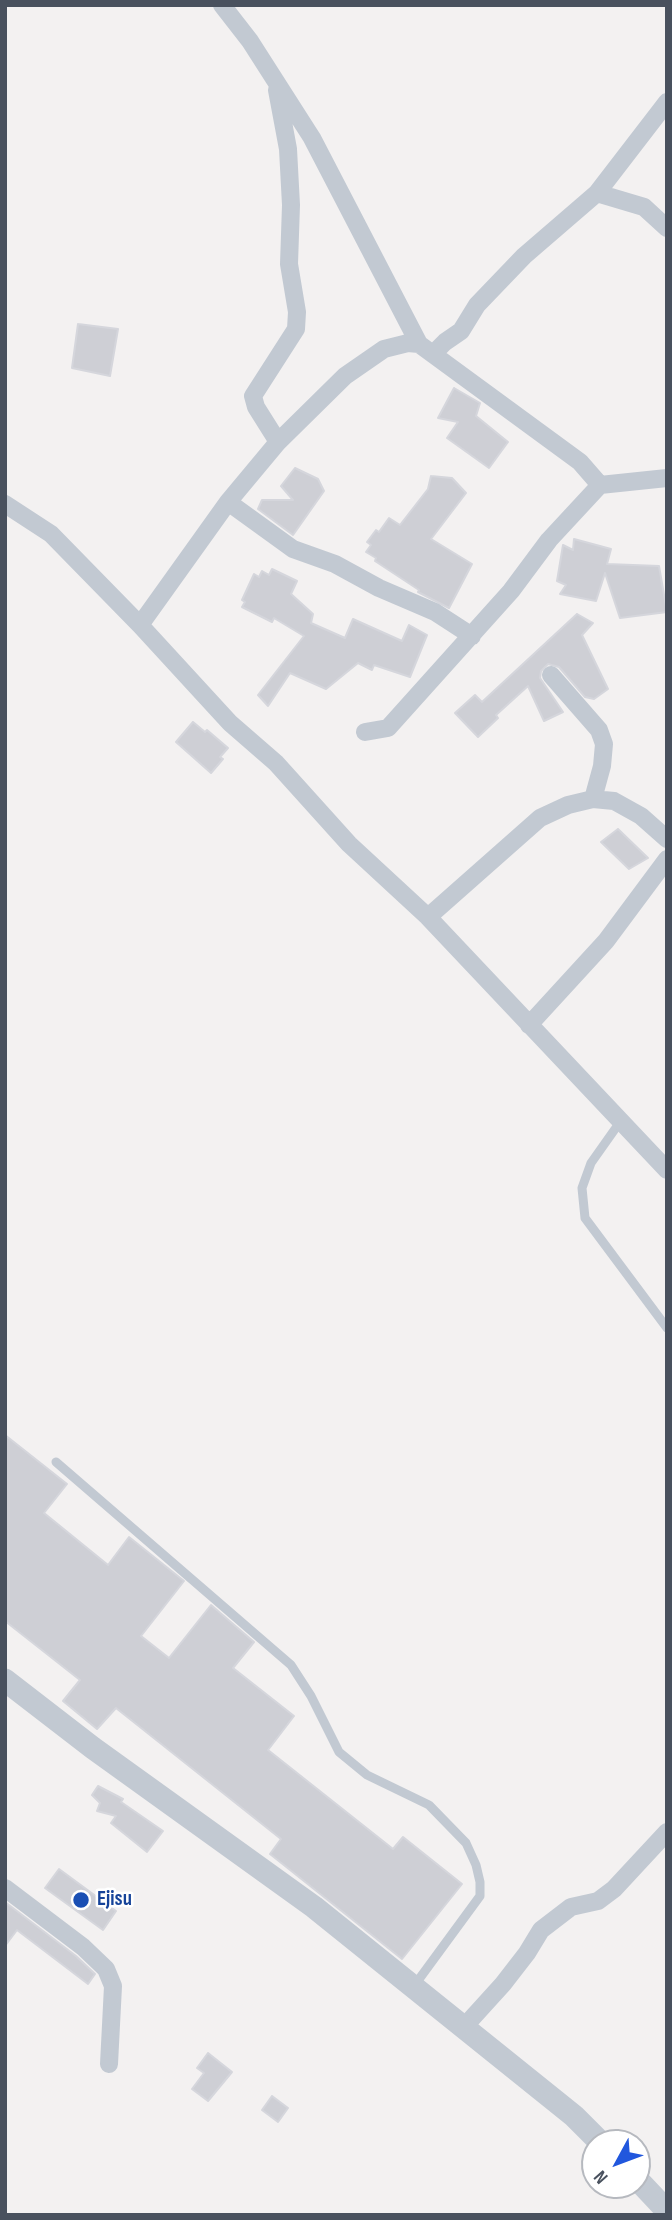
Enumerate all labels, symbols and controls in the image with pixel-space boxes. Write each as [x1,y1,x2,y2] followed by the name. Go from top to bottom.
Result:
[97,1887,132,1913] place label: Ejisu
[71,1890,91,1910] marker: Ejisu
[581,2129,651,2199] north arrow
[589,2165,613,2188] text: N

